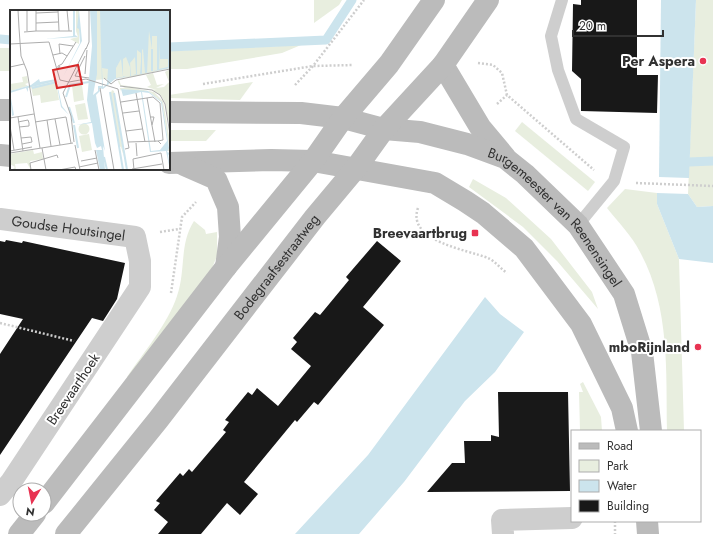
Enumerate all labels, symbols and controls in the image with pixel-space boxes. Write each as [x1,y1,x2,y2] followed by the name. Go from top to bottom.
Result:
[10,10,170,170] inset map
[573,12,663,38] scale bar
[579,17,606,35] text: 20 m
[622,51,695,71] place label: Per Aspera
[698,56,708,66] marker: Per Aspera
[485,143,627,291] street label: Burgemeester van Reenensingel
[229,210,324,324] street label: Bodegraafsestraatweg
[10,211,126,246] street label: Goudse Houtsingel
[373,223,467,243] place label: Breevaartbrug
[470,228,480,238] marker: Breevaartbrug
[609,337,690,357] place label: mboRijnland
[693,342,703,352] marker: mboRijnland
[42,348,105,429] street label: Breevaarthoek
[571,430,701,522] legend
[607,437,633,455] text: Road
[607,457,629,475] text: Park
[607,477,638,495] text: Water
[12,482,52,522] north arrow
[607,497,649,515] text: Building
[25,503,36,520] text: N

